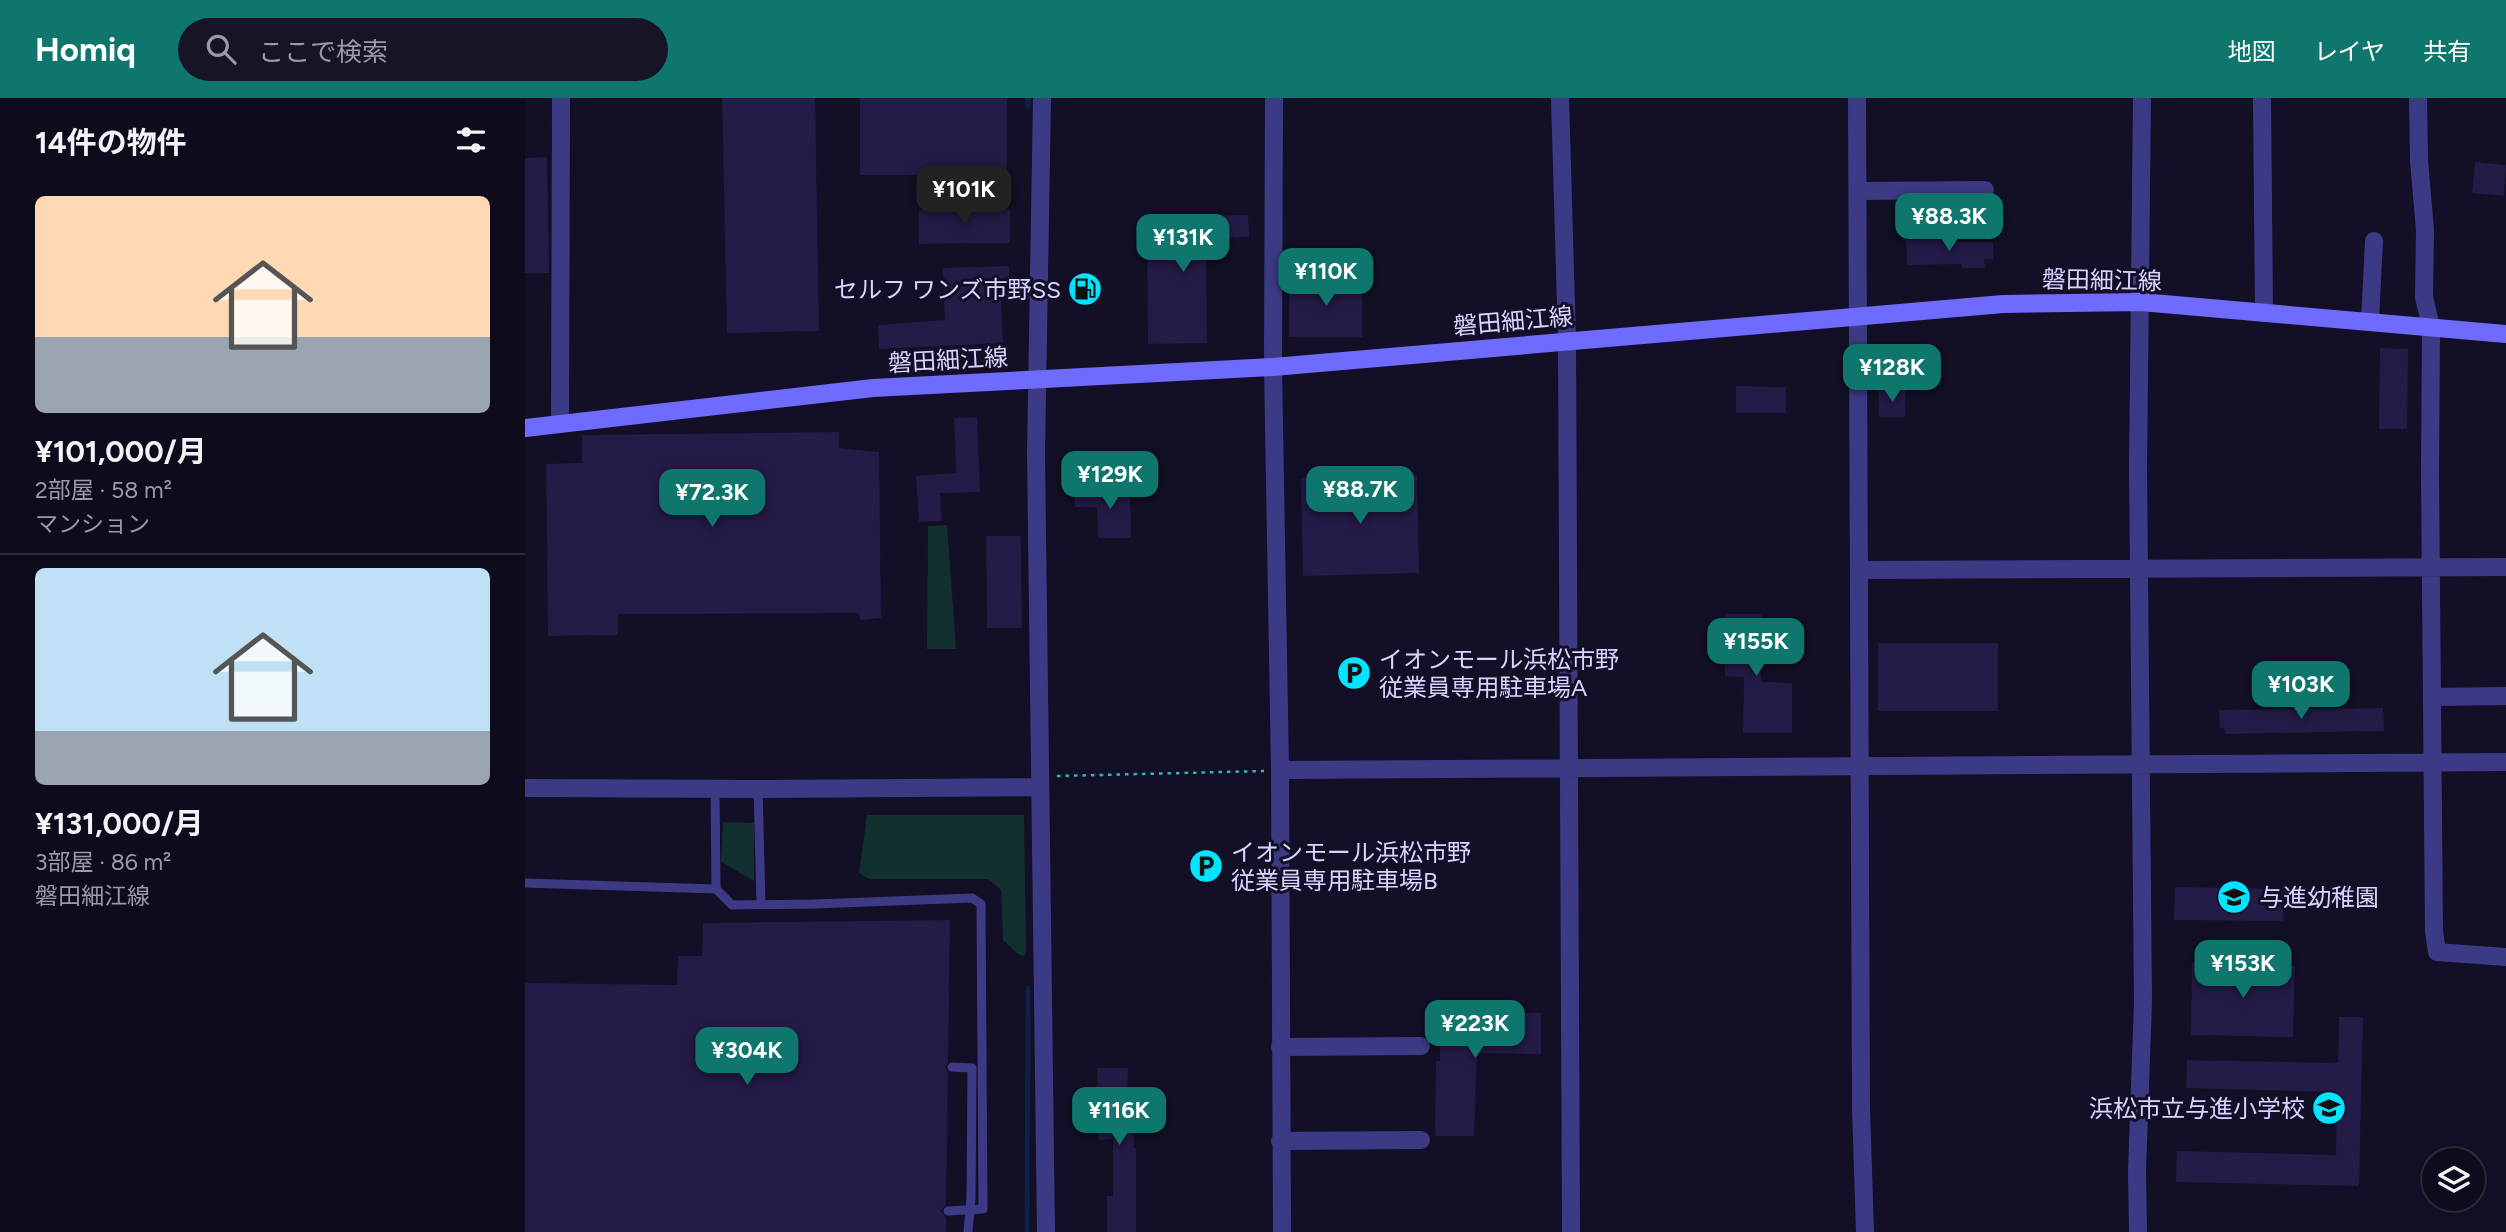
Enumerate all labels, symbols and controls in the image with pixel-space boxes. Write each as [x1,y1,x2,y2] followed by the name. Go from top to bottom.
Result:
[178,18,668,81] search box
[35,30,136,69] text: Homiq
[202,30,240,68] icon: search
[258,36,388,68] text: ここで検索
[2228,37,2276,66] text: 地図
[2314,37,2385,66] text: レイヤ
[2423,37,2471,66] text: 共有
[452,121,490,159] icon: filters
[35,124,187,161] text: 14件の物件
[915,166,1013,226] pin: ¥101K
[932,175,996,203] text: ¥101K
[1892,194,2006,253] pin: ¥88.3K
[1911,202,1987,230] text: ¥88.3K
[1134,214,1232,274] pin: ¥131K
[1152,223,1214,251] text: ¥131K
[200,242,326,368] icon: home
[1277,248,1375,308] pin: ¥110K
[1294,257,1358,285] text: ¥110K
[2042,264,2162,296] street label: 磐田細江線
[1066,270,1104,308] fuel station icon: セルフ ワンズ市野SS
[834,275,1061,304] place label: セルフ ワンズ市野SS
[1452,301,1574,341] street label: 磐田細江線
[887,342,1009,378] street label: 磐田細江線
[1843,344,1941,404] pin: ¥128K
[1859,353,1925,381] text: ¥128K
[35,433,207,470] text: ¥101,000/月
[1061,452,1159,511] pin: ¥129K
[1077,460,1143,488] text: ¥129K
[1303,466,1417,526] pin: ¥88.7K
[655,470,769,529] pin: ¥72.3K
[1322,475,1398,503] text: ¥88.7K
[35,476,172,504] text: 2部屋 · 58 m²
[675,478,749,506] text: ¥72.3K
[35,510,150,538] text: マンション
[200,614,326,740] icon: home
[1707,618,1805,678] pin: ¥155K
[1723,627,1789,655] text: ¥155K
[1379,645,1619,702] place label: イオンモール浜松市野 従業員専用駐車場A
[1335,654,1373,692] parking icon: イオンモール浜松市野 従業員専用駐車場A
[2252,662,2350,721] pin: ¥103K
[2268,670,2334,698] text: ¥103K
[35,805,204,842] text: ¥131,000/月
[1231,838,1471,895] place label: イオンモール浜松市野 従業員専用駐車場B
[1187,847,1225,885] parking icon: イオンモール浜松市野 従業員専用駐車場B
[35,848,171,876] text: 3部屋 · 86 m²
[2215,878,2253,916] school or university icon: 与進幼稚園
[35,882,150,910] text: 磐田細江線
[2259,883,2379,912] place label: 与進幼稚園
[2194,940,2292,1000] pin: ¥153K
[2211,949,2275,977] text: ¥153K
[1426,1000,1524,1060] pin: ¥223K
[1441,1009,1509,1037] text: ¥223K
[698,1028,796,1087] pin: ¥304K
[711,1036,783,1064] text: ¥304K
[1070,1088,1168,1147] pin: ¥116K
[2310,1089,2348,1127] school or university icon: 浜松市立与進小学校
[2089,1094,2305,1123] place label: 浜松市立与進小学校
[1088,1096,1150,1124] text: ¥116K
[2422,1148,2485,1211] map controls
[2422,1148,2485,1211] button: layers

